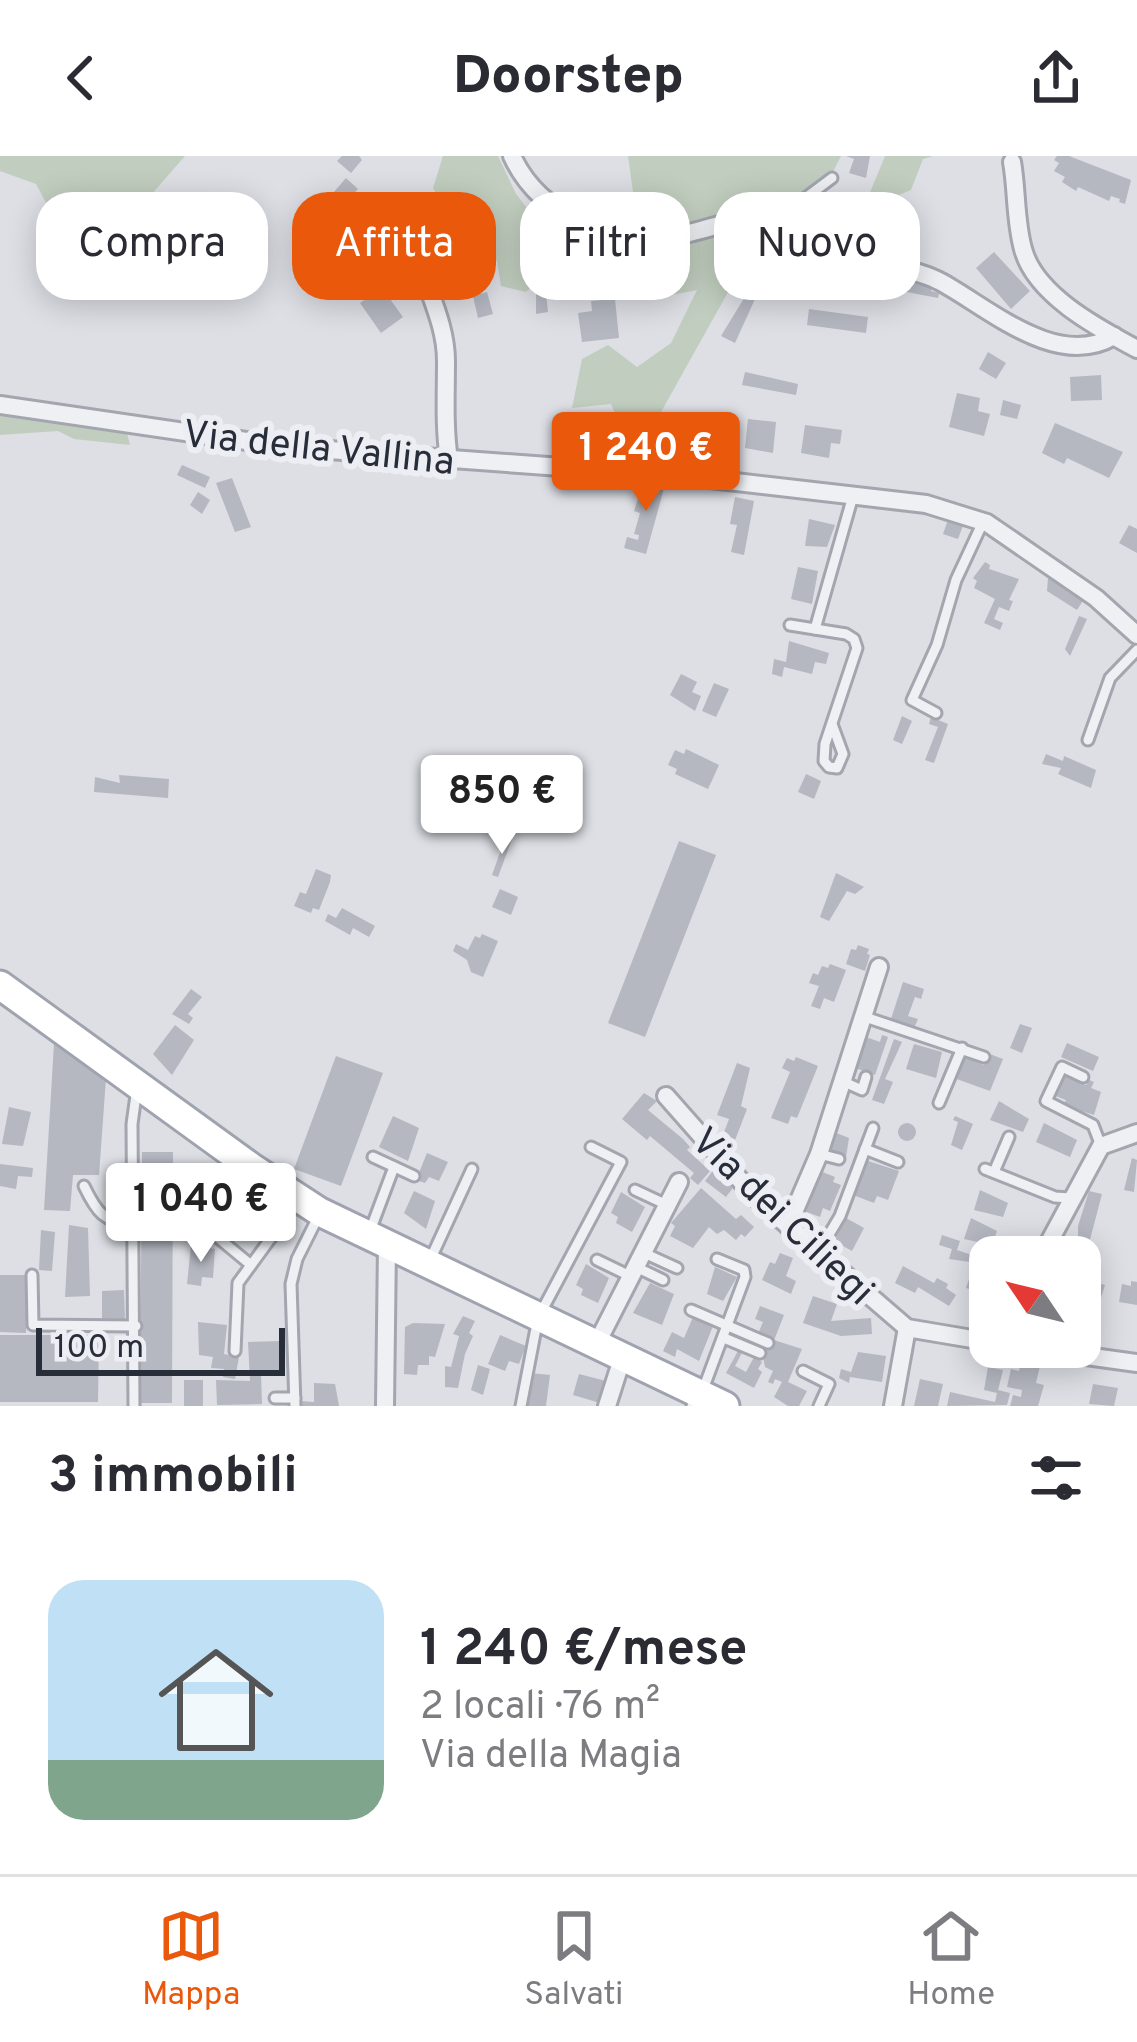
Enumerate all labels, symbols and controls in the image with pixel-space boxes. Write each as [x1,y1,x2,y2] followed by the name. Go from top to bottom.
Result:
[453,44,684,113] text: Doorstep
[48,45,114,111] icon: back
[1023,45,1089,111] icon: share
[36,192,268,300] chip: Compra
[292,192,496,300] chip: Affitta
[520,192,690,300] chip: Filtri
[714,192,920,300] chip: Nuovo
[180,412,457,489] street label: Via della Vallina
[535,412,757,514] pin: 1 240 €
[579,426,713,475] text: 1 240 €
[418,755,586,857] pin: 850 €
[448,769,556,818] text: 850 €
[679,1119,883,1318] street label: Via dei Ciliegi
[90,1163,312,1265] pin: 1 040 €
[133,1177,269,1226] text: 1 040 €
[969,1236,1101,1368] north arrow
[969,1236,1101,1368] map controls
[36,1322,285,1375] scale bar
[54,1328,144,1370] text: 100 m
[1023,1445,1089,1511] icon: filters
[48,1446,298,1511] text: 3 immobili
[420,1619,747,1684] text: 1 240 €/mese
[144,1628,288,1772] icon: home
[420,1684,660,1733] text: 2 locali · 76 m²
[420,1733,682,1782] text: Via della Magia
[142,1903,240,2017] tab: Mappa
[524,1903,623,2017] tab: Salvati
[907,1903,995,2017] tab: Home

